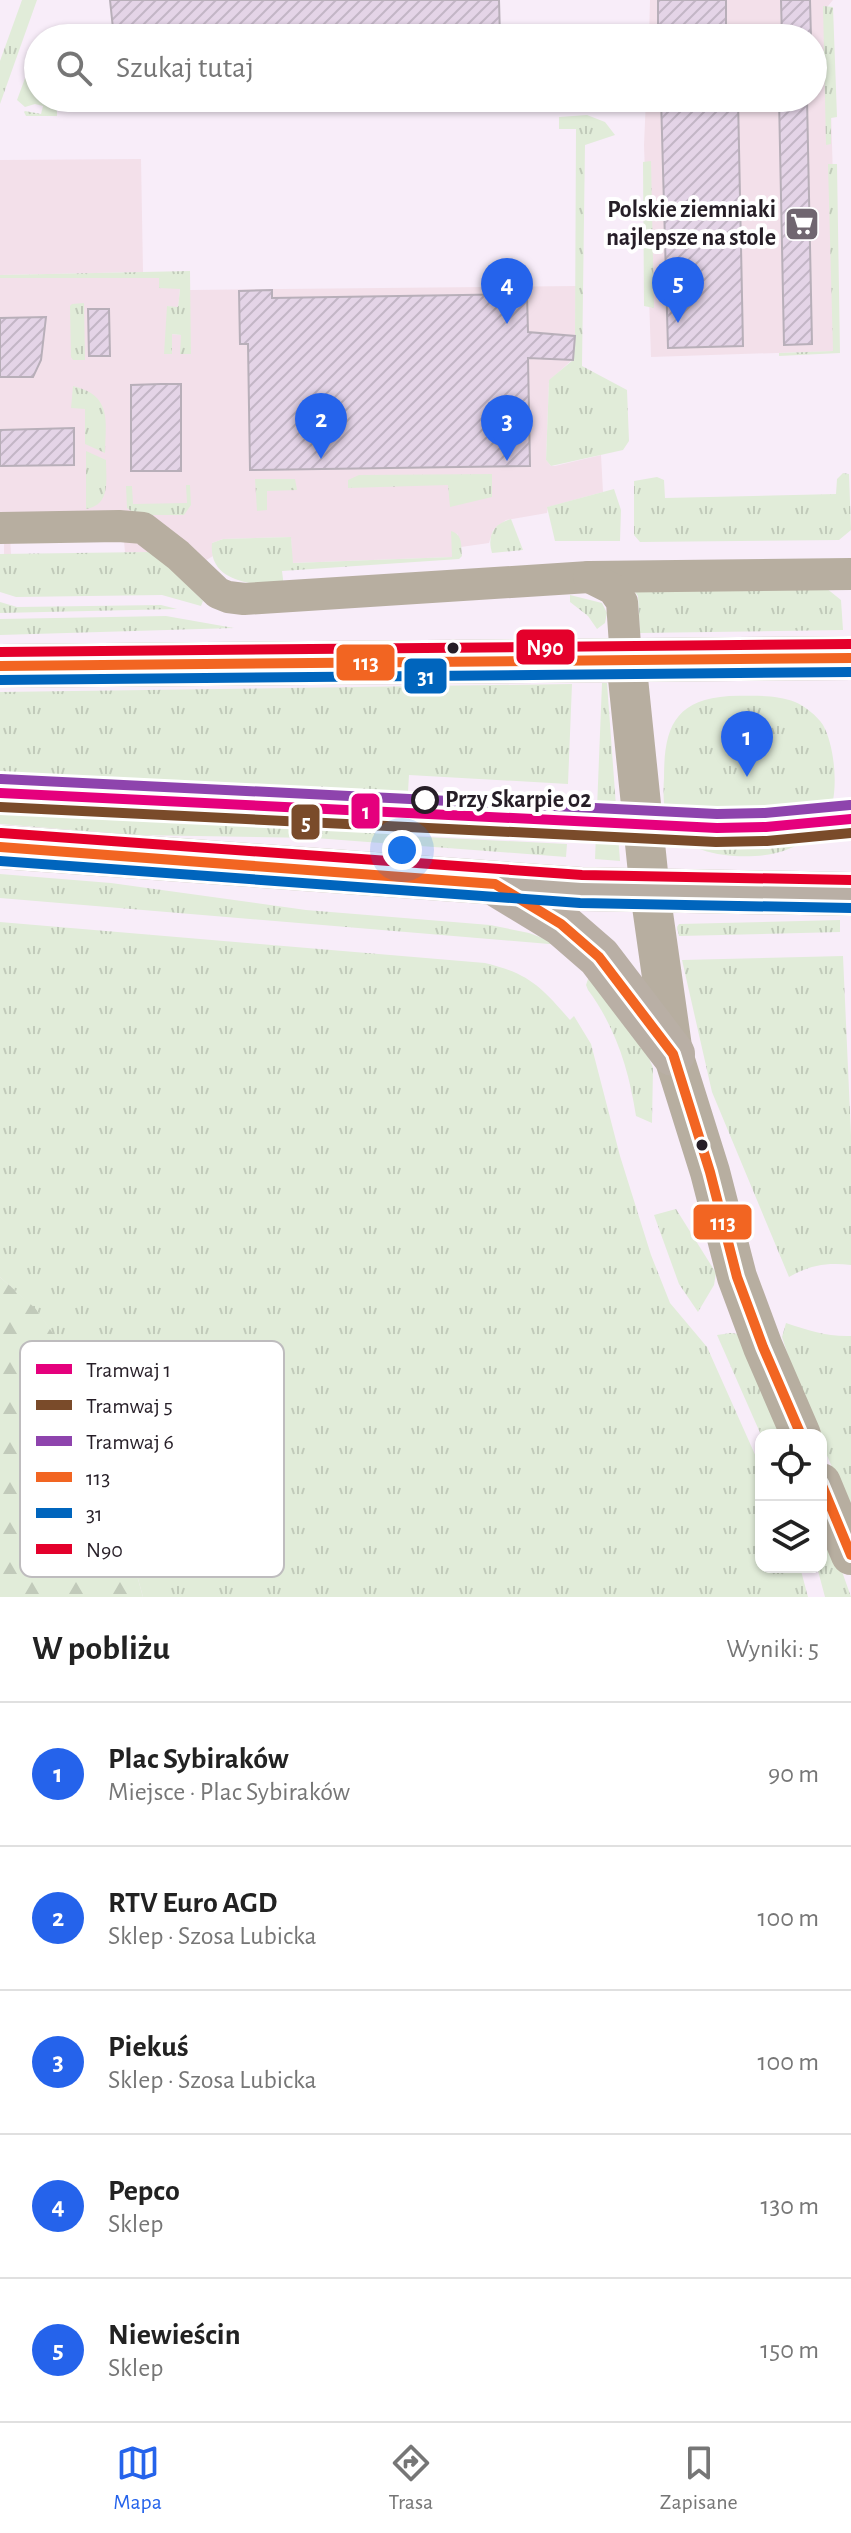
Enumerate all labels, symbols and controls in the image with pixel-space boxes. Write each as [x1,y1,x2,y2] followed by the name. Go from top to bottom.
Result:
[24,24,827,112] search box
[52,46,96,90] icon: search
[116,53,254,83] text: Szukaj tutaj
[606,198,776,250] place label: Polskie ziemniaki najlepsze na stole
[783,205,821,243] supermarket icon: Polskie ziemniaki najlepsze na stole
[652,257,704,323] pin: 5
[481,258,533,324] pin: 4
[295,393,347,459] pin: 2
[481,395,533,461] pin: 3
[515,628,576,666] line badge: N90
[526,637,564,659] text: N90
[445,640,461,656] unlabelled marker
[335,643,396,682] line badge: 113
[353,652,379,674] text: 113
[403,657,448,695] line badge: 31
[417,666,435,688] text: 31
[721,711,773,777] pin: 1
[412,787,438,813] marker: Przy Skarpie 02
[445,788,592,812] place label: Przy Skarpie 02
[350,792,381,830] line badge: 1
[362,801,370,823] text: 1
[290,803,321,841] line badge: 5
[301,812,311,834] text: 5
[382,830,422,870] your location
[694,1137,710,1153] unlabelled marker
[692,1203,753,1241] line badge: 113
[710,1212,736,1234] text: 113
[20,1341,284,1577] legend
[86,1359,171,1381] text: Tramwaj 1
[86,1395,173,1417] text: Tramwaj 5
[755,1429,827,1573] map controls
[755,1429,827,1501] button: locate
[86,1431,174,1453] text: Tramwaj 6
[86,1467,110,1489] text: 113
[755,1501,827,1573] button: layers
[86,1503,103,1525] text: 31
[86,1539,123,1561] text: N90
[32,1632,170,1666] text: W pobliżu
[726,1636,819,1662] text: Wyniki: 5
[108,1744,289,1774] text: Plac Sybiraków
[53,1761,63,1787] text: 1
[768,1761,819,1787] text: 90 m
[108,1779,350,1805] text: Miejsce · Plac Sybiraków
[108,1888,277,1918] text: RTV Euro AGD
[52,1905,64,1931] text: 2
[758,1905,819,1931] text: 100 m
[108,1923,316,1949] text: Sklep · Szosa Lubicka
[108,2032,189,2062] text: Piekuś
[52,2049,64,2075] text: 3
[758,2049,819,2075] text: 100 m
[108,2067,316,2093] text: Sklep · Szosa Lubicka
[108,2176,180,2206] text: Pepco
[51,2193,65,2219] text: 4
[761,2193,819,2219] text: 130 m
[108,2211,164,2237] text: Sklep
[108,2320,241,2350] text: Niewieścin
[52,2337,64,2363] text: 5
[760,2337,819,2363] text: 150 m
[108,2355,164,2381] text: Sklep
[113,2441,162,2515] tab: Mapa
[389,2441,433,2515] tab: Trasa
[660,2441,738,2515] tab: Zapisane

